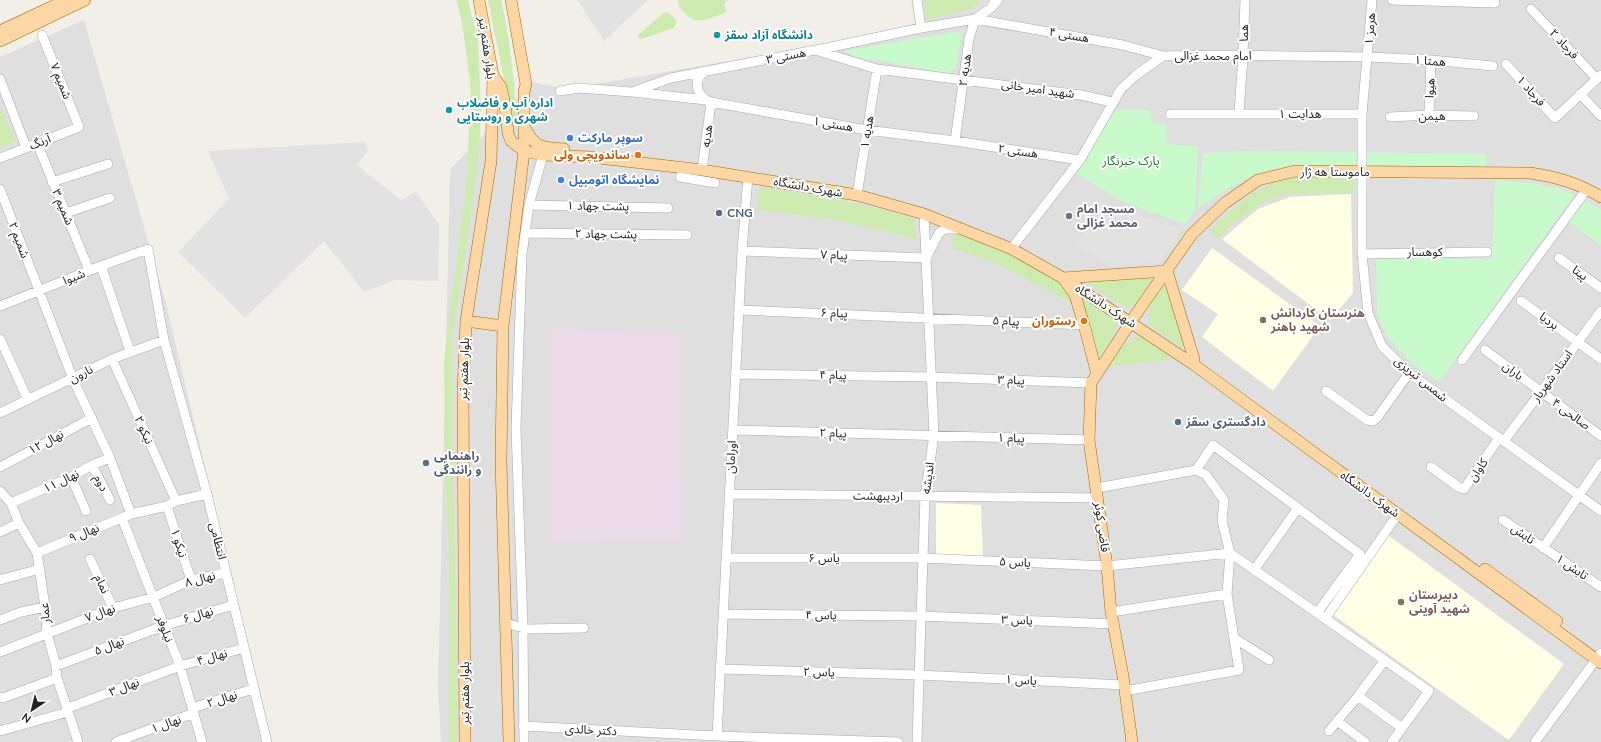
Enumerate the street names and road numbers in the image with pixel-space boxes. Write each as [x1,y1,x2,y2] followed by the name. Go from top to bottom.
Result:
[1361,12,1379,46] street label: هرمز ۱
[474,15,499,80] street label: بلوار هفتم تیر
[1048,24,1090,46] street label: هستی ۴
[1236,24,1252,42] street label: هما
[1546,25,1582,63] street label: فرجاد ۲
[765,44,807,68] street label: هستی ۳
[1174,48,1252,65] street label: امام محمد غزالی
[1414,52,1446,70] street label: همتا ۱
[955,53,975,87] street label: هدیه ۲
[46,61,75,102] street label: شمیم ۷
[1513,72,1549,110] street label: فرجاد ۱
[1000,76,1076,102] street label: شهید امیر خانی
[1421,78,1439,98] street label: هیوا
[1279,106,1322,122] street label: هدایت ۱
[1418,108,1446,124] street label: هیمن
[812,113,854,135] street label: هستی ۱
[857,115,877,149] street label: هدیه ۱
[697,124,717,148] street label: هدیه
[27,130,54,153] street label: آرنگ
[997,140,1039,162] street label: هستی ۲
[1299,164,1370,180] street label: ماموستا هه ژار
[772,173,844,201] street label: شهرک دانشگاه
[47,187,78,228] street label: شمیم ۳
[567,197,629,215] street label: پشت جهاد ۱
[4,220,33,261] street label: شمیم ۲
[575,225,637,243] street label: پشت جهاد ۲
[1406,244,1444,260] street label: کوهسار
[820,247,848,264] street label: پیام ۷
[1569,262,1591,284] street label: پیتا
[61,265,87,289] street label: شیوا
[1072,280,1140,332] street label: شهرک دانشگاه
[820,305,848,322] street label: پیام ۶
[1536,309,1562,333] street label: بردیا
[992,312,1020,331] street label: پیام ۵
[455,337,474,402] street label: بلوار هفتم تیر
[1527,347,1576,406] street label: استاد شهریار
[1391,353,1451,405] street label: شمس تبریزی
[1499,358,1527,384] street label: باران
[66,361,96,387] street label: نارون
[819,367,847,384] street label: پیام ۴
[997,372,1025,389] street label: پیام ۳
[1549,395,1594,433] street label: صالحی ۴
[131,413,157,447] street label: نیکو ۲
[819,425,847,442] street label: پیام ۲
[25,426,67,458] street label: نهال ۱۲
[997,430,1025,447] street label: پیام ۱
[722,440,740,474] street label: اورامان
[1464,454,1492,485] street label: کاوان
[918,461,938,495] street label: اندیشه
[40,466,82,496] street label: نهال ۱۱
[1337,467,1403,521] street label: شهرک دانشگاه
[89,472,112,495] street label: دوم
[853,488,903,504] street label: اردیبهشت
[1090,500,1113,553] street label: قاضی کوثر
[67,520,101,546] street label: نهال ۹
[1508,520,1538,548] street label: تابش
[206,521,230,561] street label: انتظامی
[167,527,191,559] street label: نیکو ۱
[808,550,840,566] street label: یاس ۶
[1553,550,1592,584] street label: تابش ۱
[999,553,1031,571] street label: یاس ۵
[183,567,217,591] street label: نهال ۸
[90,572,113,597] street label: نمام
[83,600,117,626] street label: نهال ۷
[36,602,54,625] street label: عمار
[181,603,215,627] street label: نهال ۶
[805,607,837,623] street label: یاس ۴
[1001,611,1033,629] street label: یاس ۳
[152,613,177,645] street label: نیلوفر
[92,633,126,659] street label: نهال ۵
[195,645,229,669] street label: نهال ۴
[457,662,474,725] street label: بلوار هفتم تیر
[803,663,835,681] street label: یاس ۲
[1005,671,1037,689] street label: یاس ۱
[107,674,141,700] street label: نهال ۳
[205,687,239,711] street label: نهال ۲
[149,711,183,737] street label: نهال ۱
[565,721,618,739] street label: دکتر خالدی

